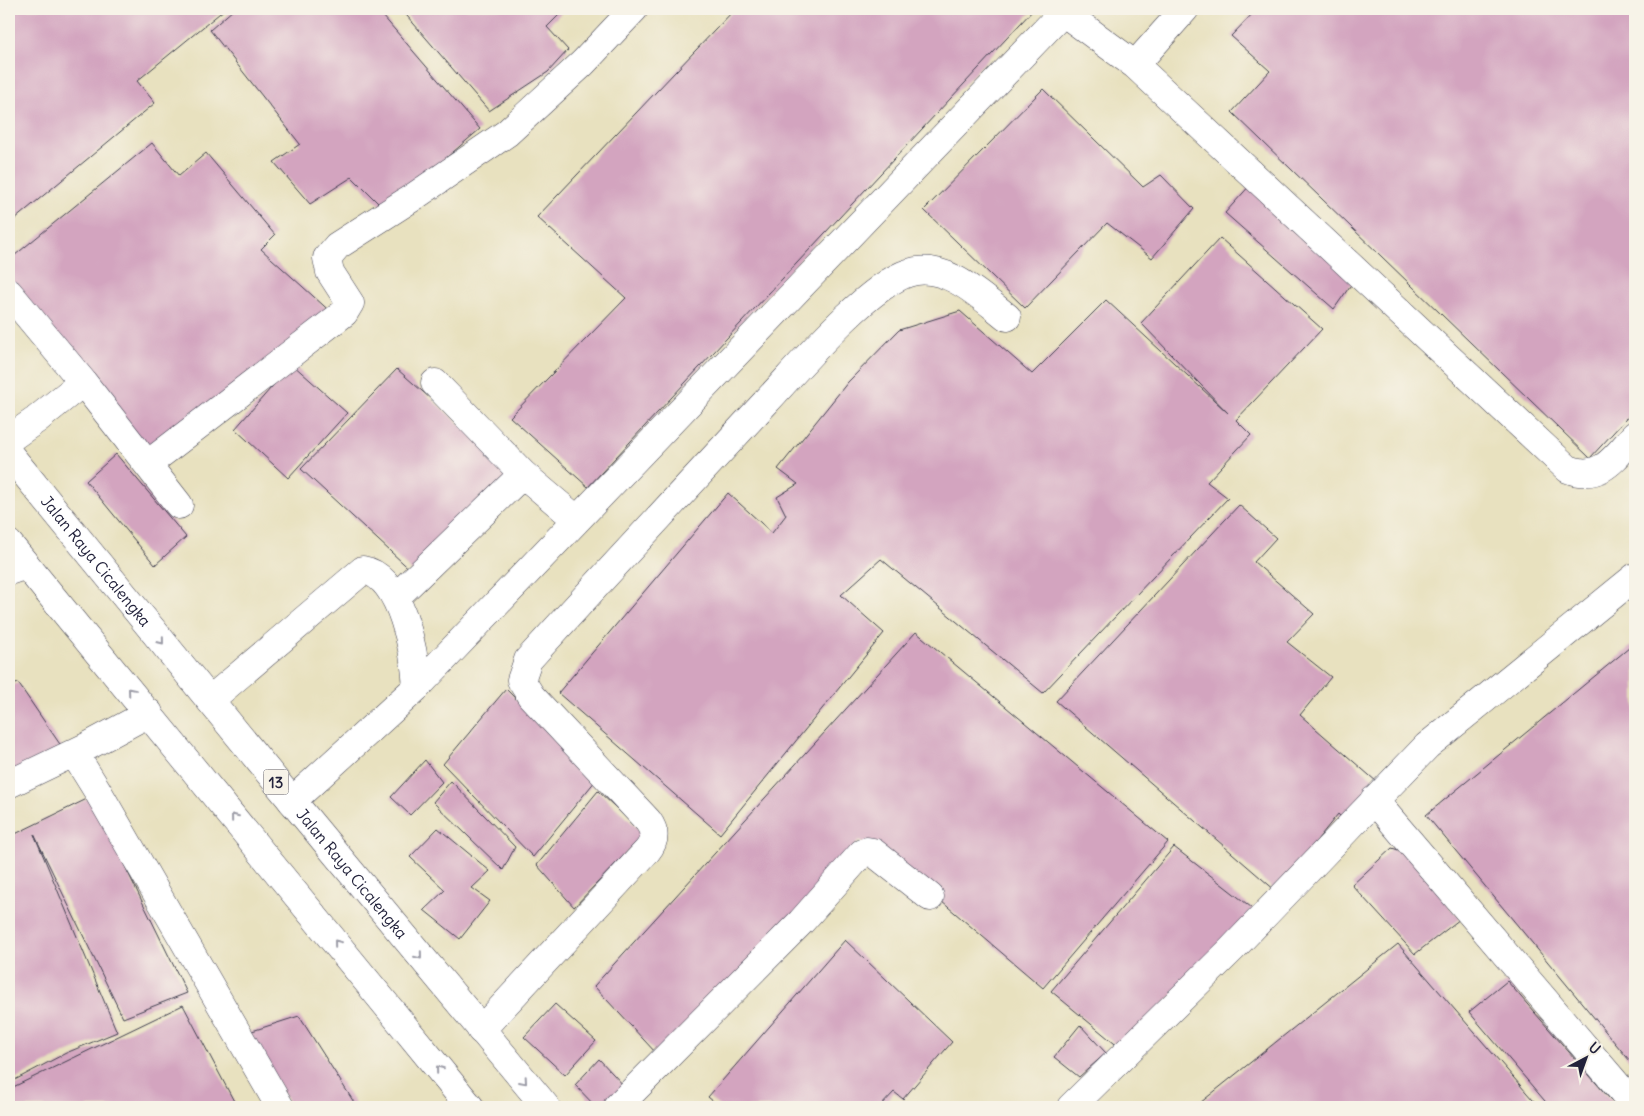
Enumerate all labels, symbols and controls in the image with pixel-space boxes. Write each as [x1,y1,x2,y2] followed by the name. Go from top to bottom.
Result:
[37,491,156,631] street label: Jalan Raya Cicalengka
[156,635,165,644] one-way arrow
[128,688,137,697] one-way arrow
[264,770,288,794] road number: 13
[292,804,412,943] street label: Jalan Raya Cicalengka
[232,814,240,823] one-way arrow
[333,940,342,949] one-way arrow
[414,950,422,959] one-way arrow
[1562,1034,1612,1084] north arrow
[1585,1038,1604,1058] text: U
[436,1066,445,1075] one-way arrow
[518,1075,527,1084] one-way arrow

